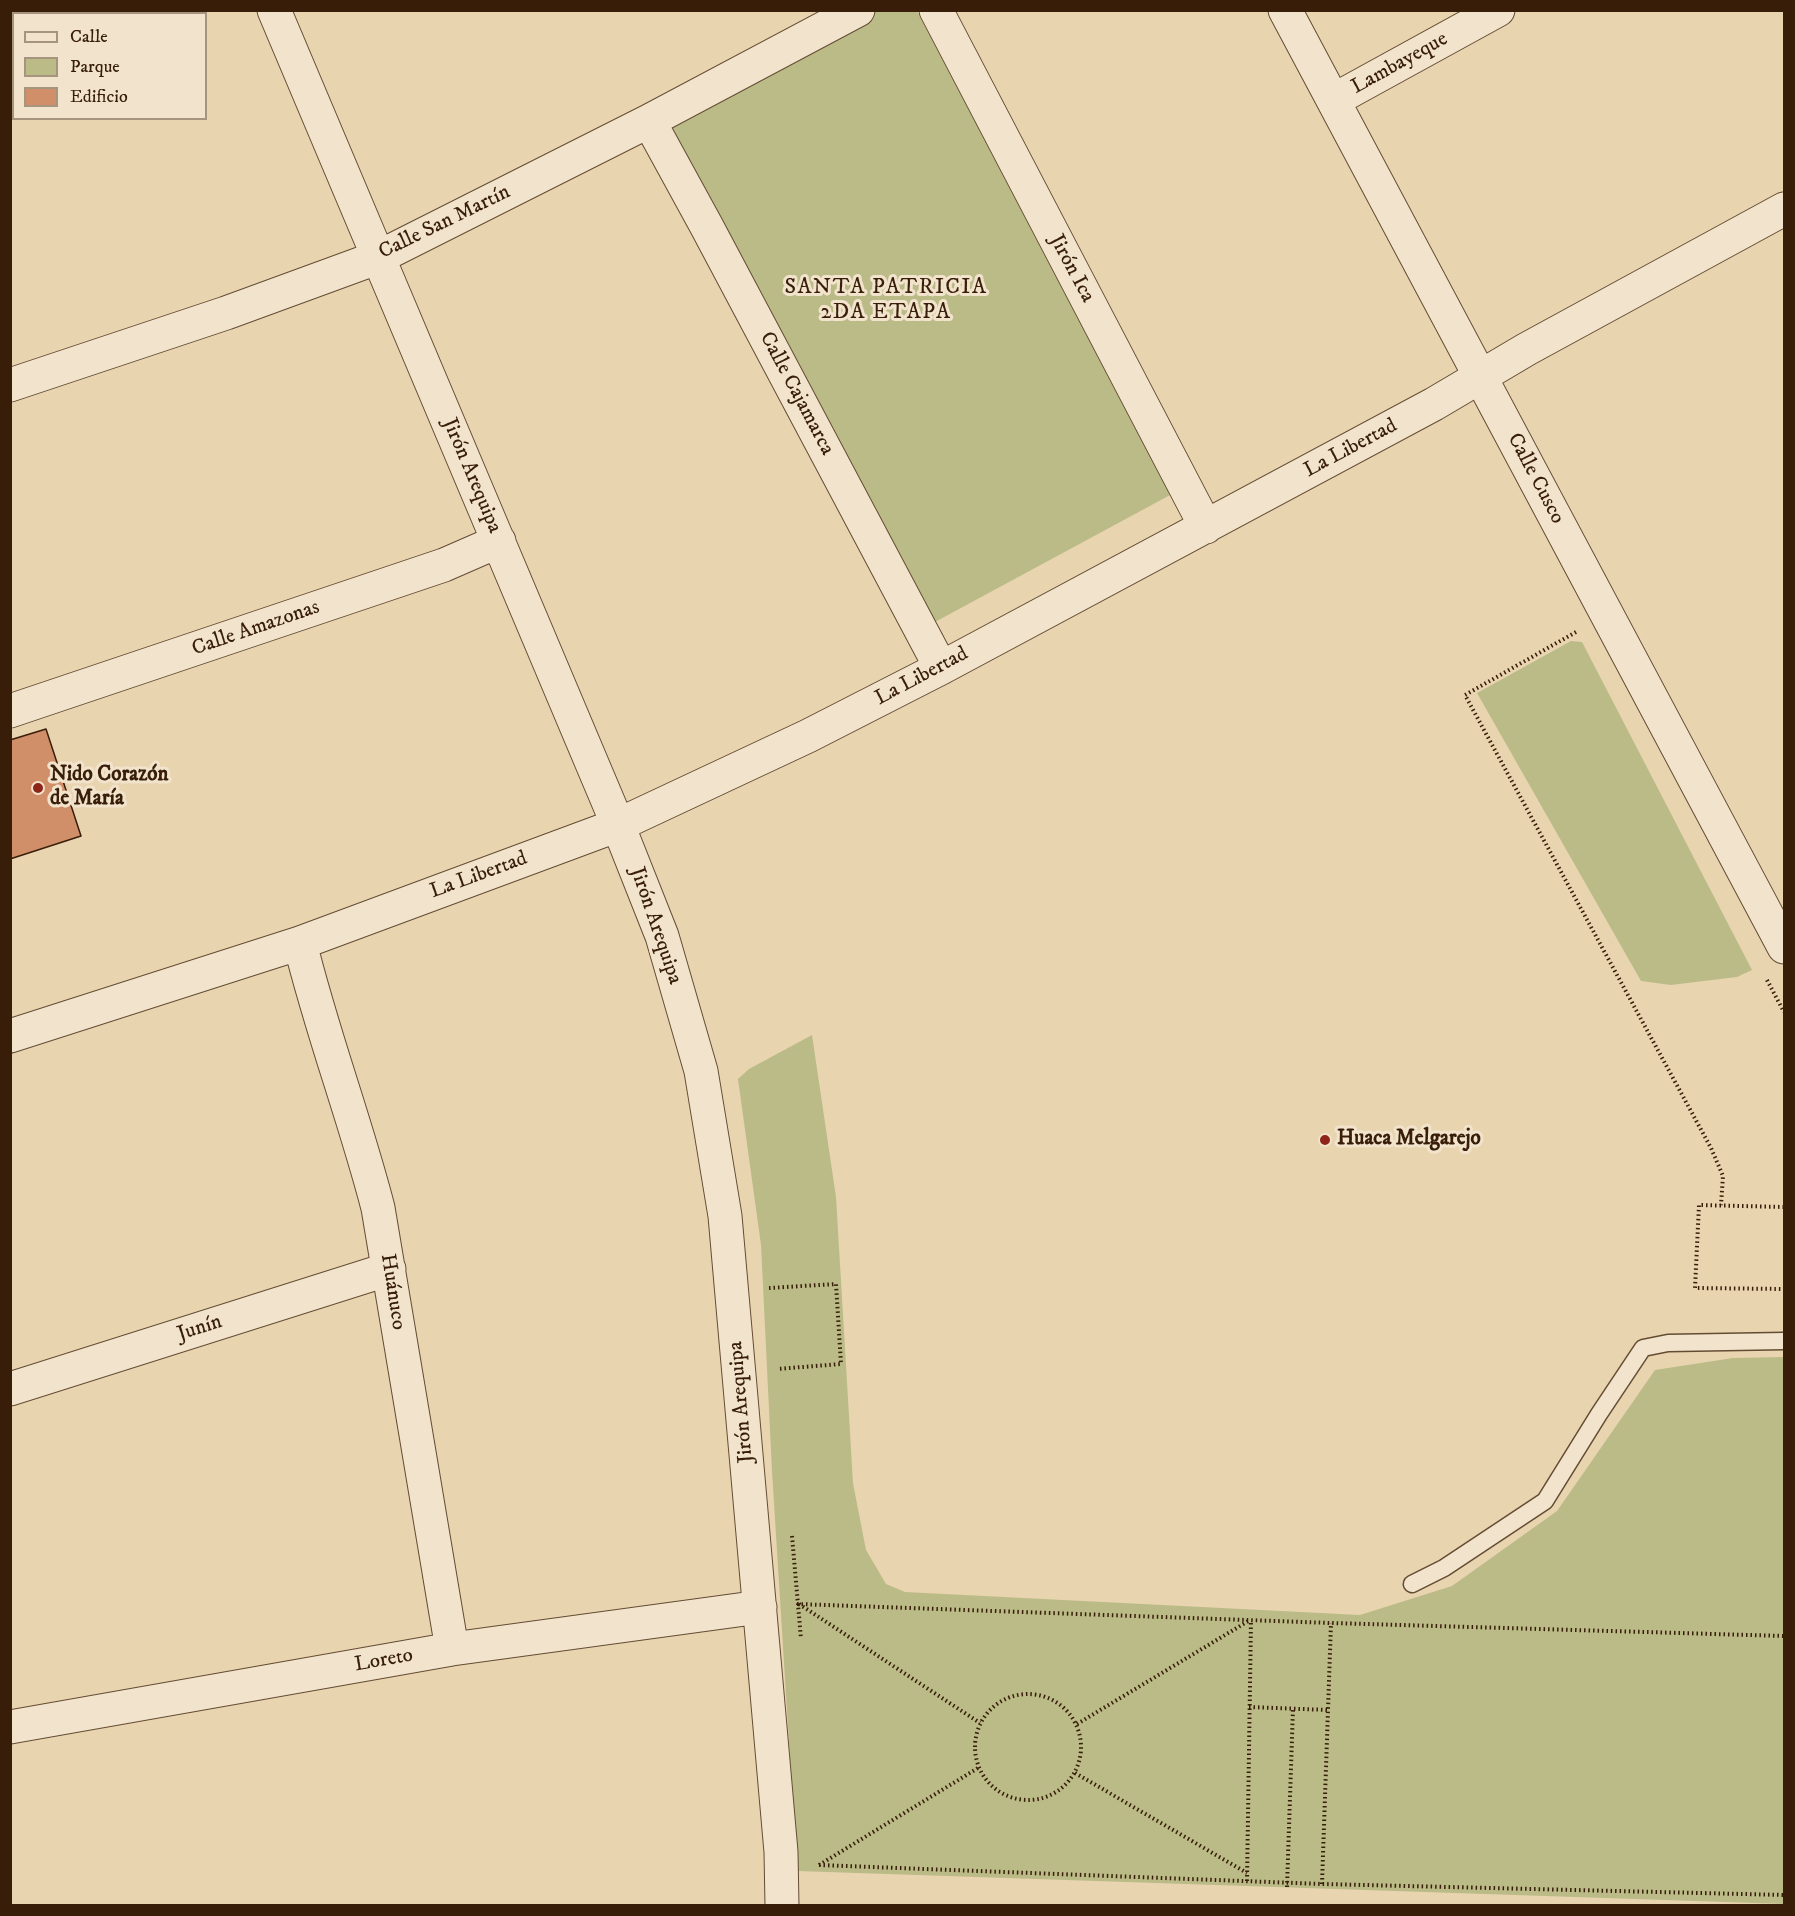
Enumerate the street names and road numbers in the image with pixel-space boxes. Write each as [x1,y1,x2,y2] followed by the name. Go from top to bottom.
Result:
[1347,27,1453,101] street label: Lambayeque
[375,180,515,266] street label: Calle San Martín
[1043,231,1099,307] street label: Jirón Ica
[753,328,839,460] street label: Calle Cajamarca
[1300,414,1402,484] street label: La Libertad
[436,415,506,537] street label: Jirón Arequipa
[1501,429,1569,529] street label: Calle Cusco
[189,595,323,663] street label: Calle Amazonas
[871,642,973,712] street label: La Libertad
[427,847,531,905] street label: La Libertad
[623,864,687,988] street label: Jirón Arequipa
[374,1252,410,1332] street label: Huánuco
[174,1310,226,1348] street label: Junín
[724,1340,760,1464] street label: Jirón Arequipa
[353,1643,415,1679] street label: Loreto

